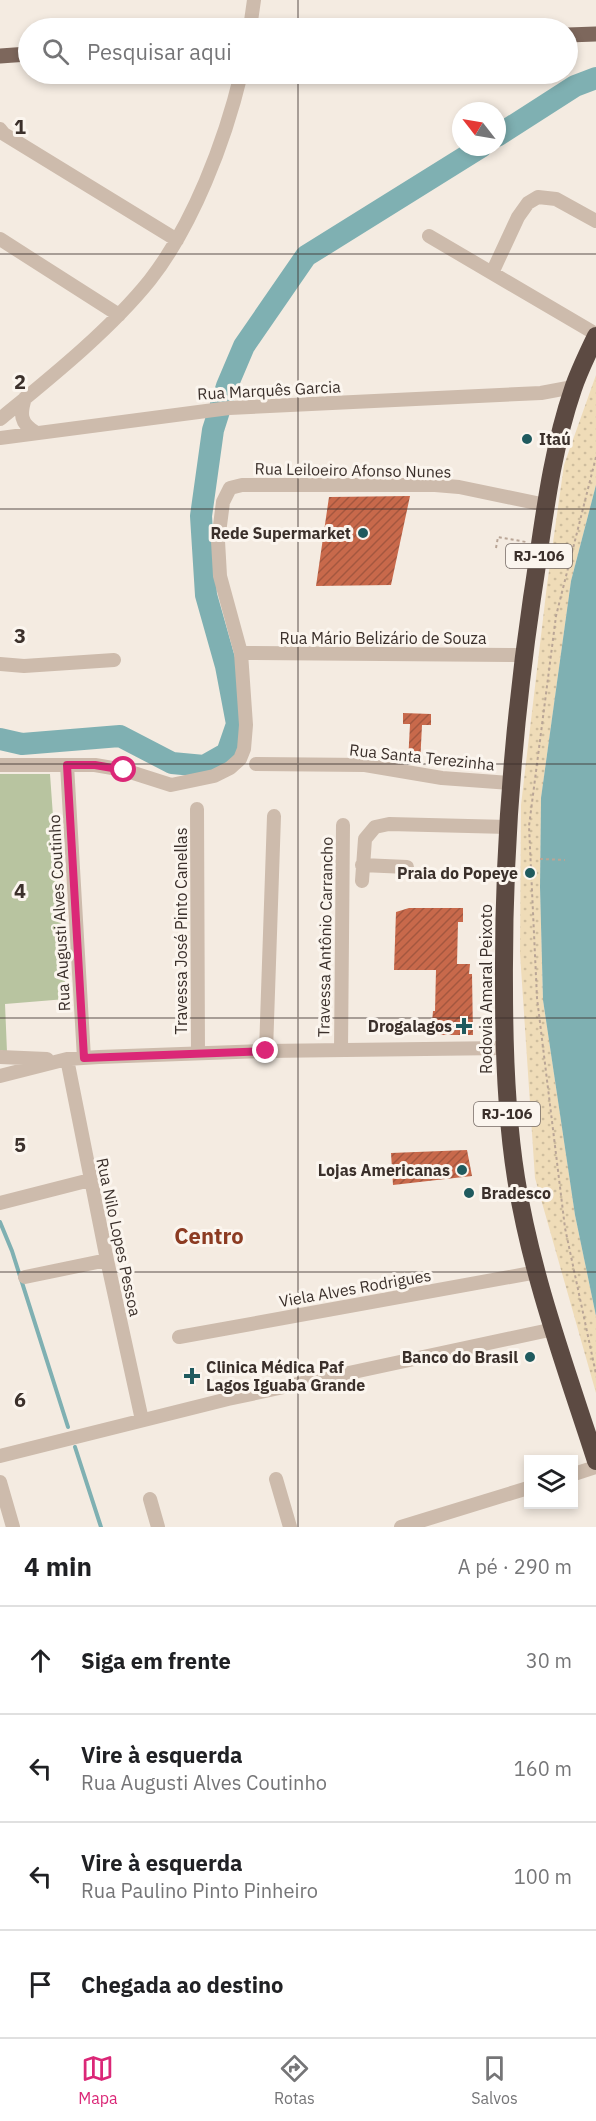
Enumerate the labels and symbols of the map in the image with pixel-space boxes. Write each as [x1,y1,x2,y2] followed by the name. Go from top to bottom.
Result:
[452,102,506,156] north arrow
[14,113,26,140] text: 1
[14,368,26,395] text: 2
[197,376,342,404] street label: Rua Marquês Garcia
[539,429,571,449] place label: Itaú
[520,432,534,446] marker: Itaú
[254,458,452,482] street label: Rua Leiloeiro Afonso Nunes
[210,523,351,543] place label: Rede Supermarket
[356,526,370,540] marker: Rede Supermarket
[506,544,572,568] road number: RJ-106
[14,622,26,649] text: 3
[279,628,487,648] street label: Rua Mário Belizário de Souza
[348,739,496,775] street label: Rua Santa Terezinha
[110,756,136,782] route start
[44,814,74,1012] street label: Rua Augusti Alves Coutinho
[171,828,191,1034] street label: Travessa José Pinto Canellas
[313,837,337,1037] street label: Travessa Antônio Carrancho
[397,863,518,883] place label: Praia do Popeye
[523,866,537,880] marker: Praia do Popeye
[14,877,26,904] text: 4
[476,904,496,1074] street label: Rodovia Amaral Peixoto
[368,1016,452,1036] place label: Drogalagos
[457,1019,471,1033] marker: Drogalagos
[252,1037,278,1063] route end
[474,1102,540,1126] road number: RJ-106
[14,1131,26,1158] text: 5
[92,1156,146,1319] street label: Rua Nilo Lopes Pessoa
[318,1160,450,1180] place label: Lojas Americanas
[455,1163,469,1177] marker: Lojas Americanas
[481,1183,551,1203] place label: Bradesco
[462,1186,476,1200] marker: Bradesco
[174,1221,244,1250] district label: Centro
[277,1265,433,1311] street label: Viela Alves Rodrigues
[402,1347,518,1367] place label: Banco do Brasil
[523,1350,537,1364] marker: Banco do Brasil
[206,1357,365,1395] place label: Clinica Médica Paf Lagos Iguaba Grande
[183,1367,201,1385] marker: Clinica Médica Paf Lagos Iguaba Grande
[14,1386,26,1413] text: 6

